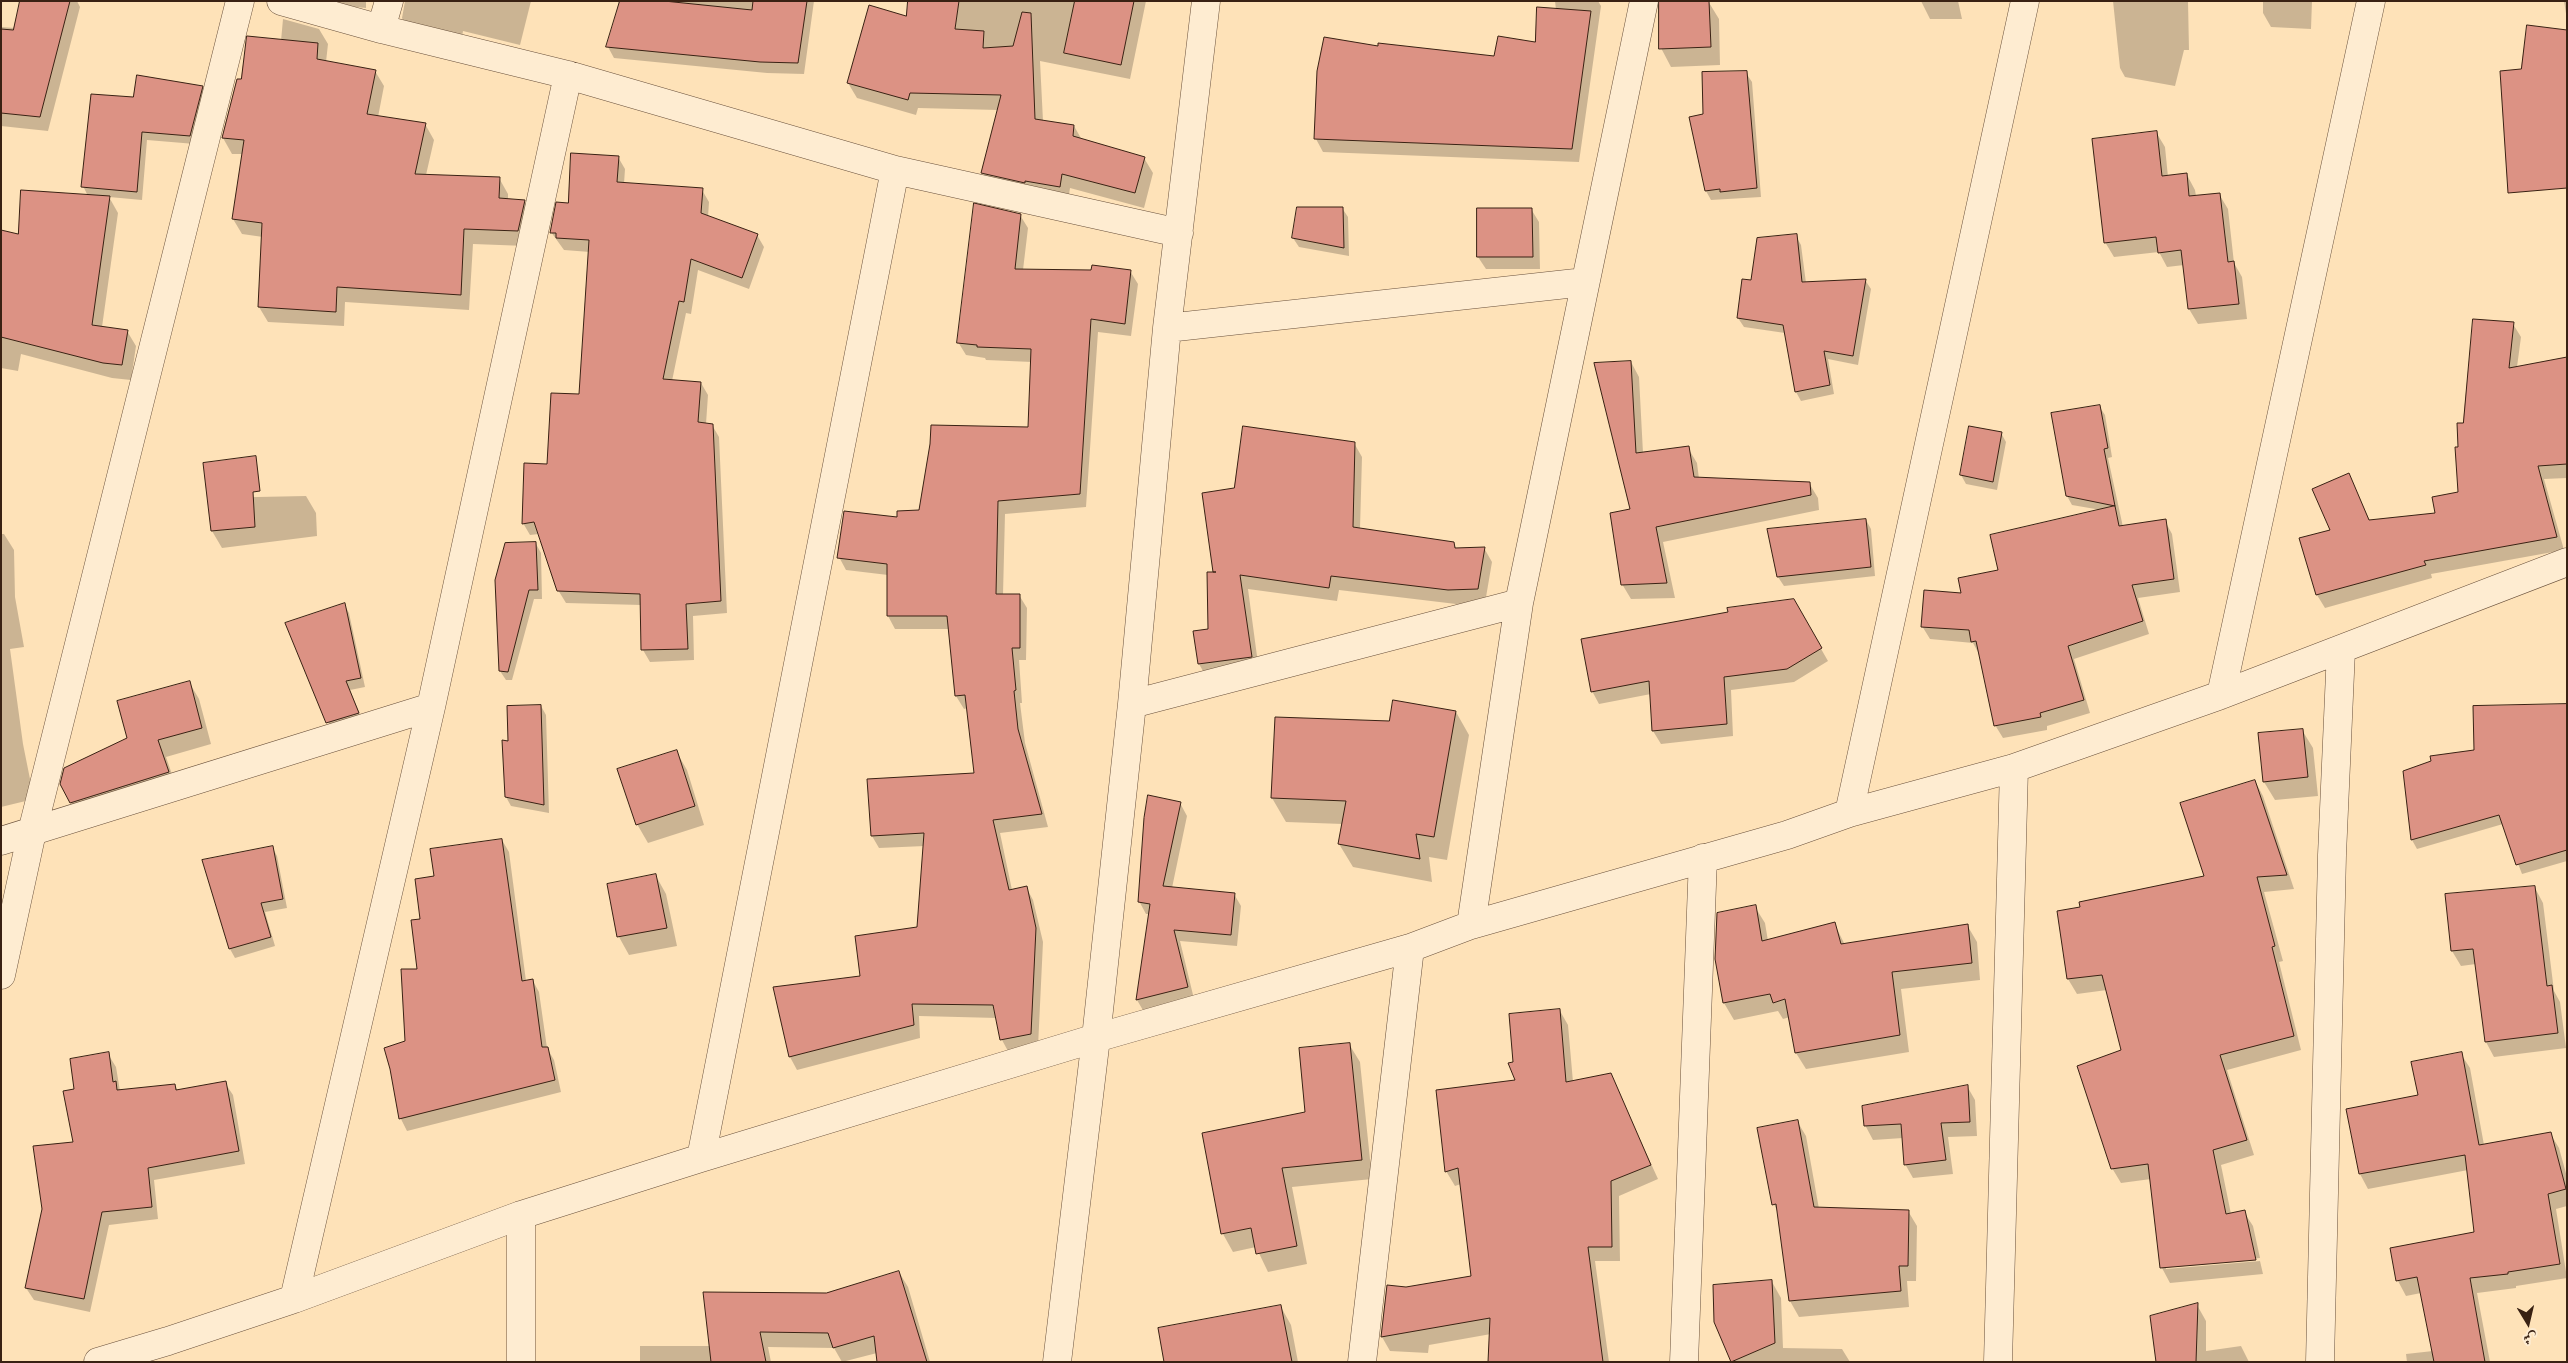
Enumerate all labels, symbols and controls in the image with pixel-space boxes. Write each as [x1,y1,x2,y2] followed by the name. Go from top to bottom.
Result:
[2503,1298,2553,1348] north arrow
[2522,1328,2539,1348] text: ش

